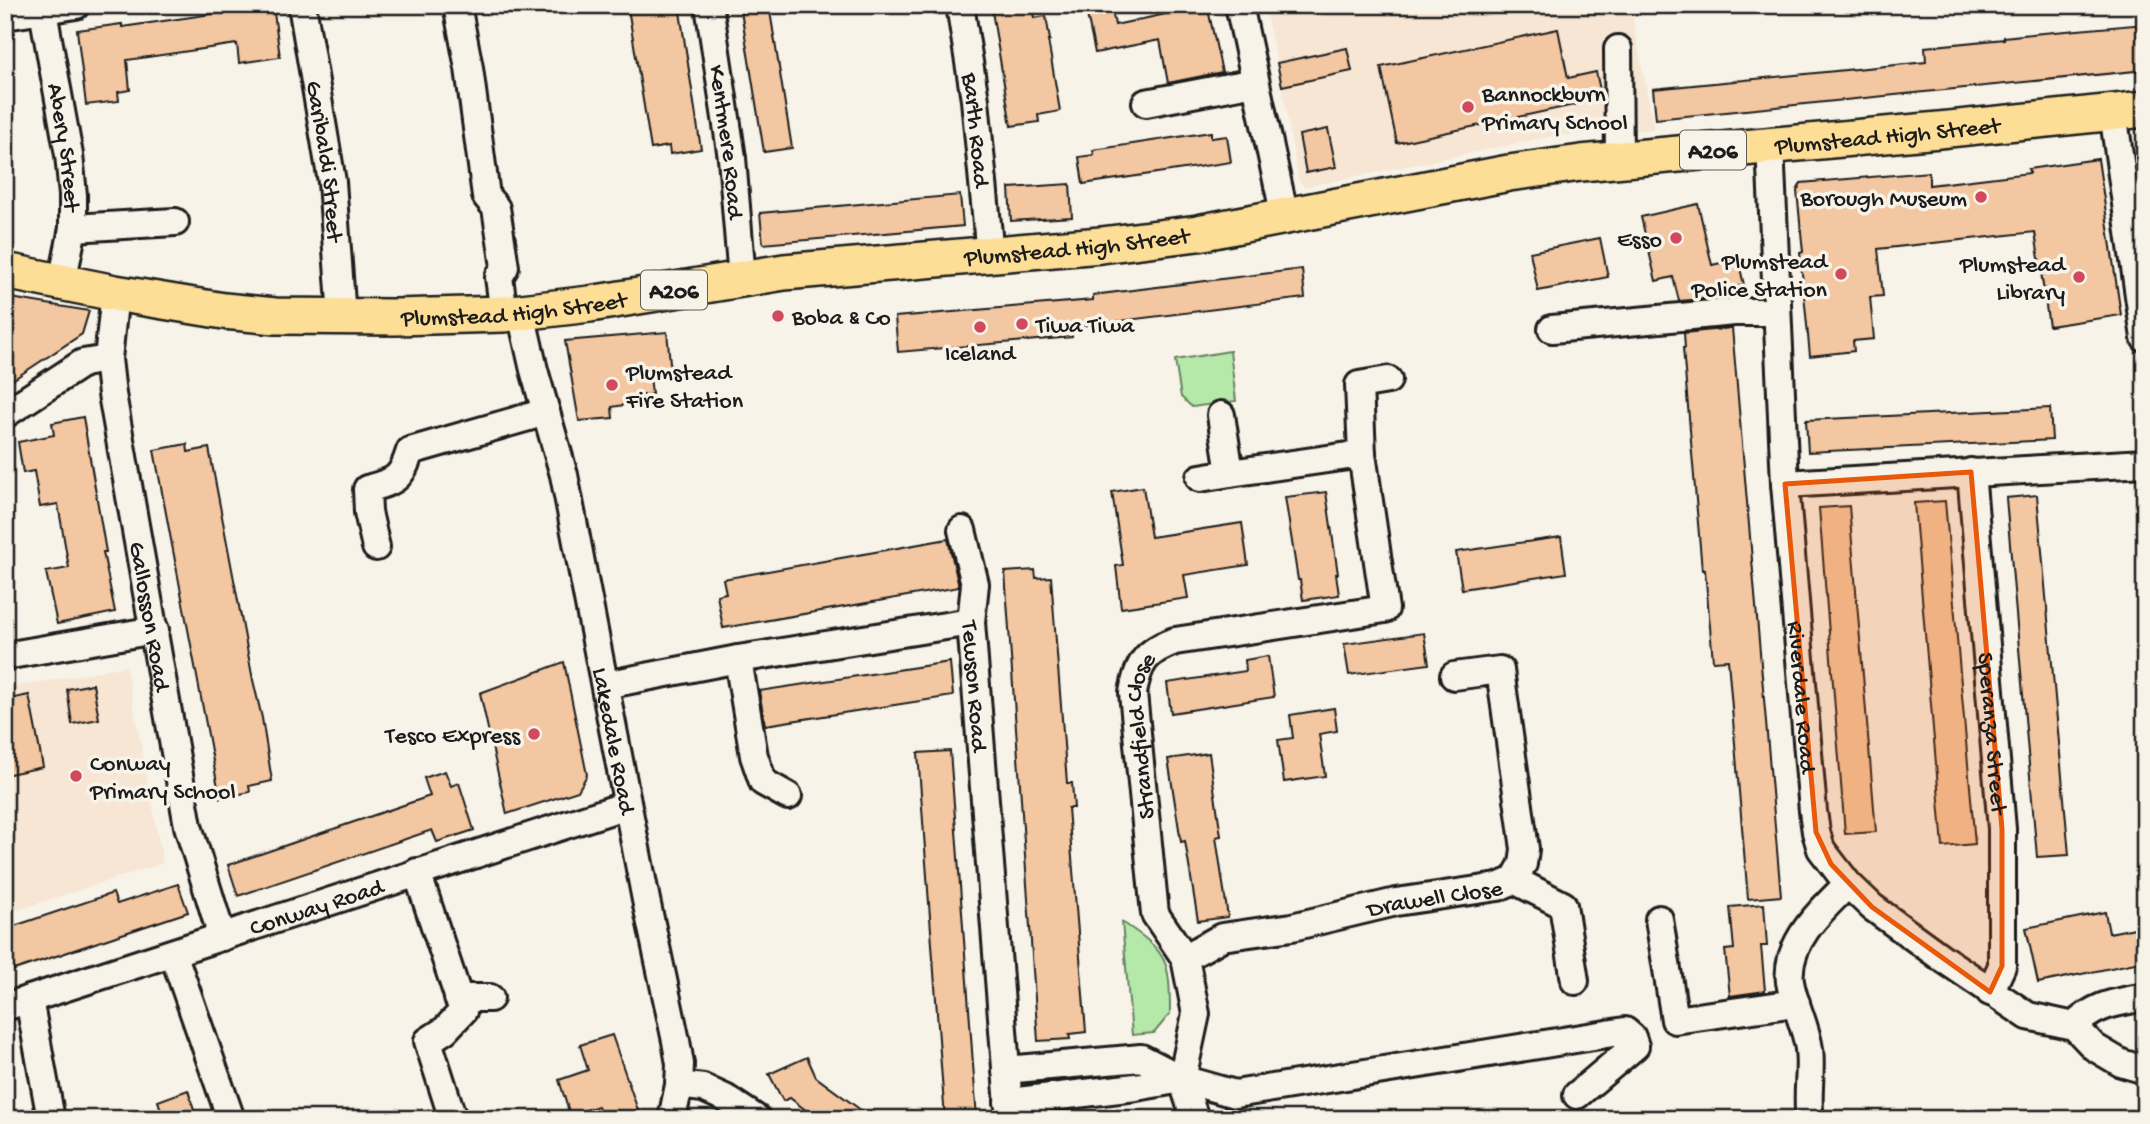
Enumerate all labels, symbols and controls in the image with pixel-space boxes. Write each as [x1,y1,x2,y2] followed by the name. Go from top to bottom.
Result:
[700,63,748,222] street label: Kentmere Road
[953,70,995,191] street label: Barth Road
[297,79,348,245] street label: Garibaldi Street
[38,81,84,213] street label: Abery Street
[1481,82,1628,139] place label: Bannockburn Primary School
[1460,99,1476,115] marker: Bannockburn Primary School
[1773,113,2004,163] street label: Plumstead High Street
[1680,130,1746,169] road number: A206
[1799,186,1967,215] place label: Borough Museum
[1973,189,1989,205] marker: Borough Museum
[962,223,1193,275] street label: Plumstead High Street
[1617,227,1662,256] place label: Esso
[1668,230,1684,246] marker: Esso
[1690,249,1829,306] place label: Plumstead Police Station
[1959,252,2067,309] place label: Plumstead Library
[1833,266,1849,282] marker: Plumstead Police Station
[2071,269,2087,285] marker: Plumstead Library
[641,270,707,310] road number: A206
[400,287,631,335] street label: Plumstead High Street
[791,305,891,334] place label: Boba & Co
[770,308,786,324] marker: Boba & Co
[1034,313,1135,342] place label: Tiwa Tiwa
[1014,316,1030,332] marker: Tiwa Tiwa
[972,319,988,335] marker: Iceland
[945,341,1017,370] place label: Iceland
[625,360,744,417] place label: Plumstead Fire Station
[604,377,620,393] marker: Plumstead Fire Station
[120,540,175,695] street label: Gallosson Road
[953,618,992,755] street label: Tewson Road
[1779,620,1821,776] street label: Riverdale Road
[1121,646,1164,820] street label: Strandfield Close
[1969,651,2012,818] street label: Speranza Street
[583,665,640,819] street label: Lakedale Road
[383,723,521,752] place label: Tesco Express
[526,726,542,742] marker: Tesco Express
[89,751,236,808] place label: Conway Primary School
[68,768,84,784] marker: Conway Primary School
[247,874,389,945] street label: Conway Road
[1363,875,1505,927] street label: Drawell Close

